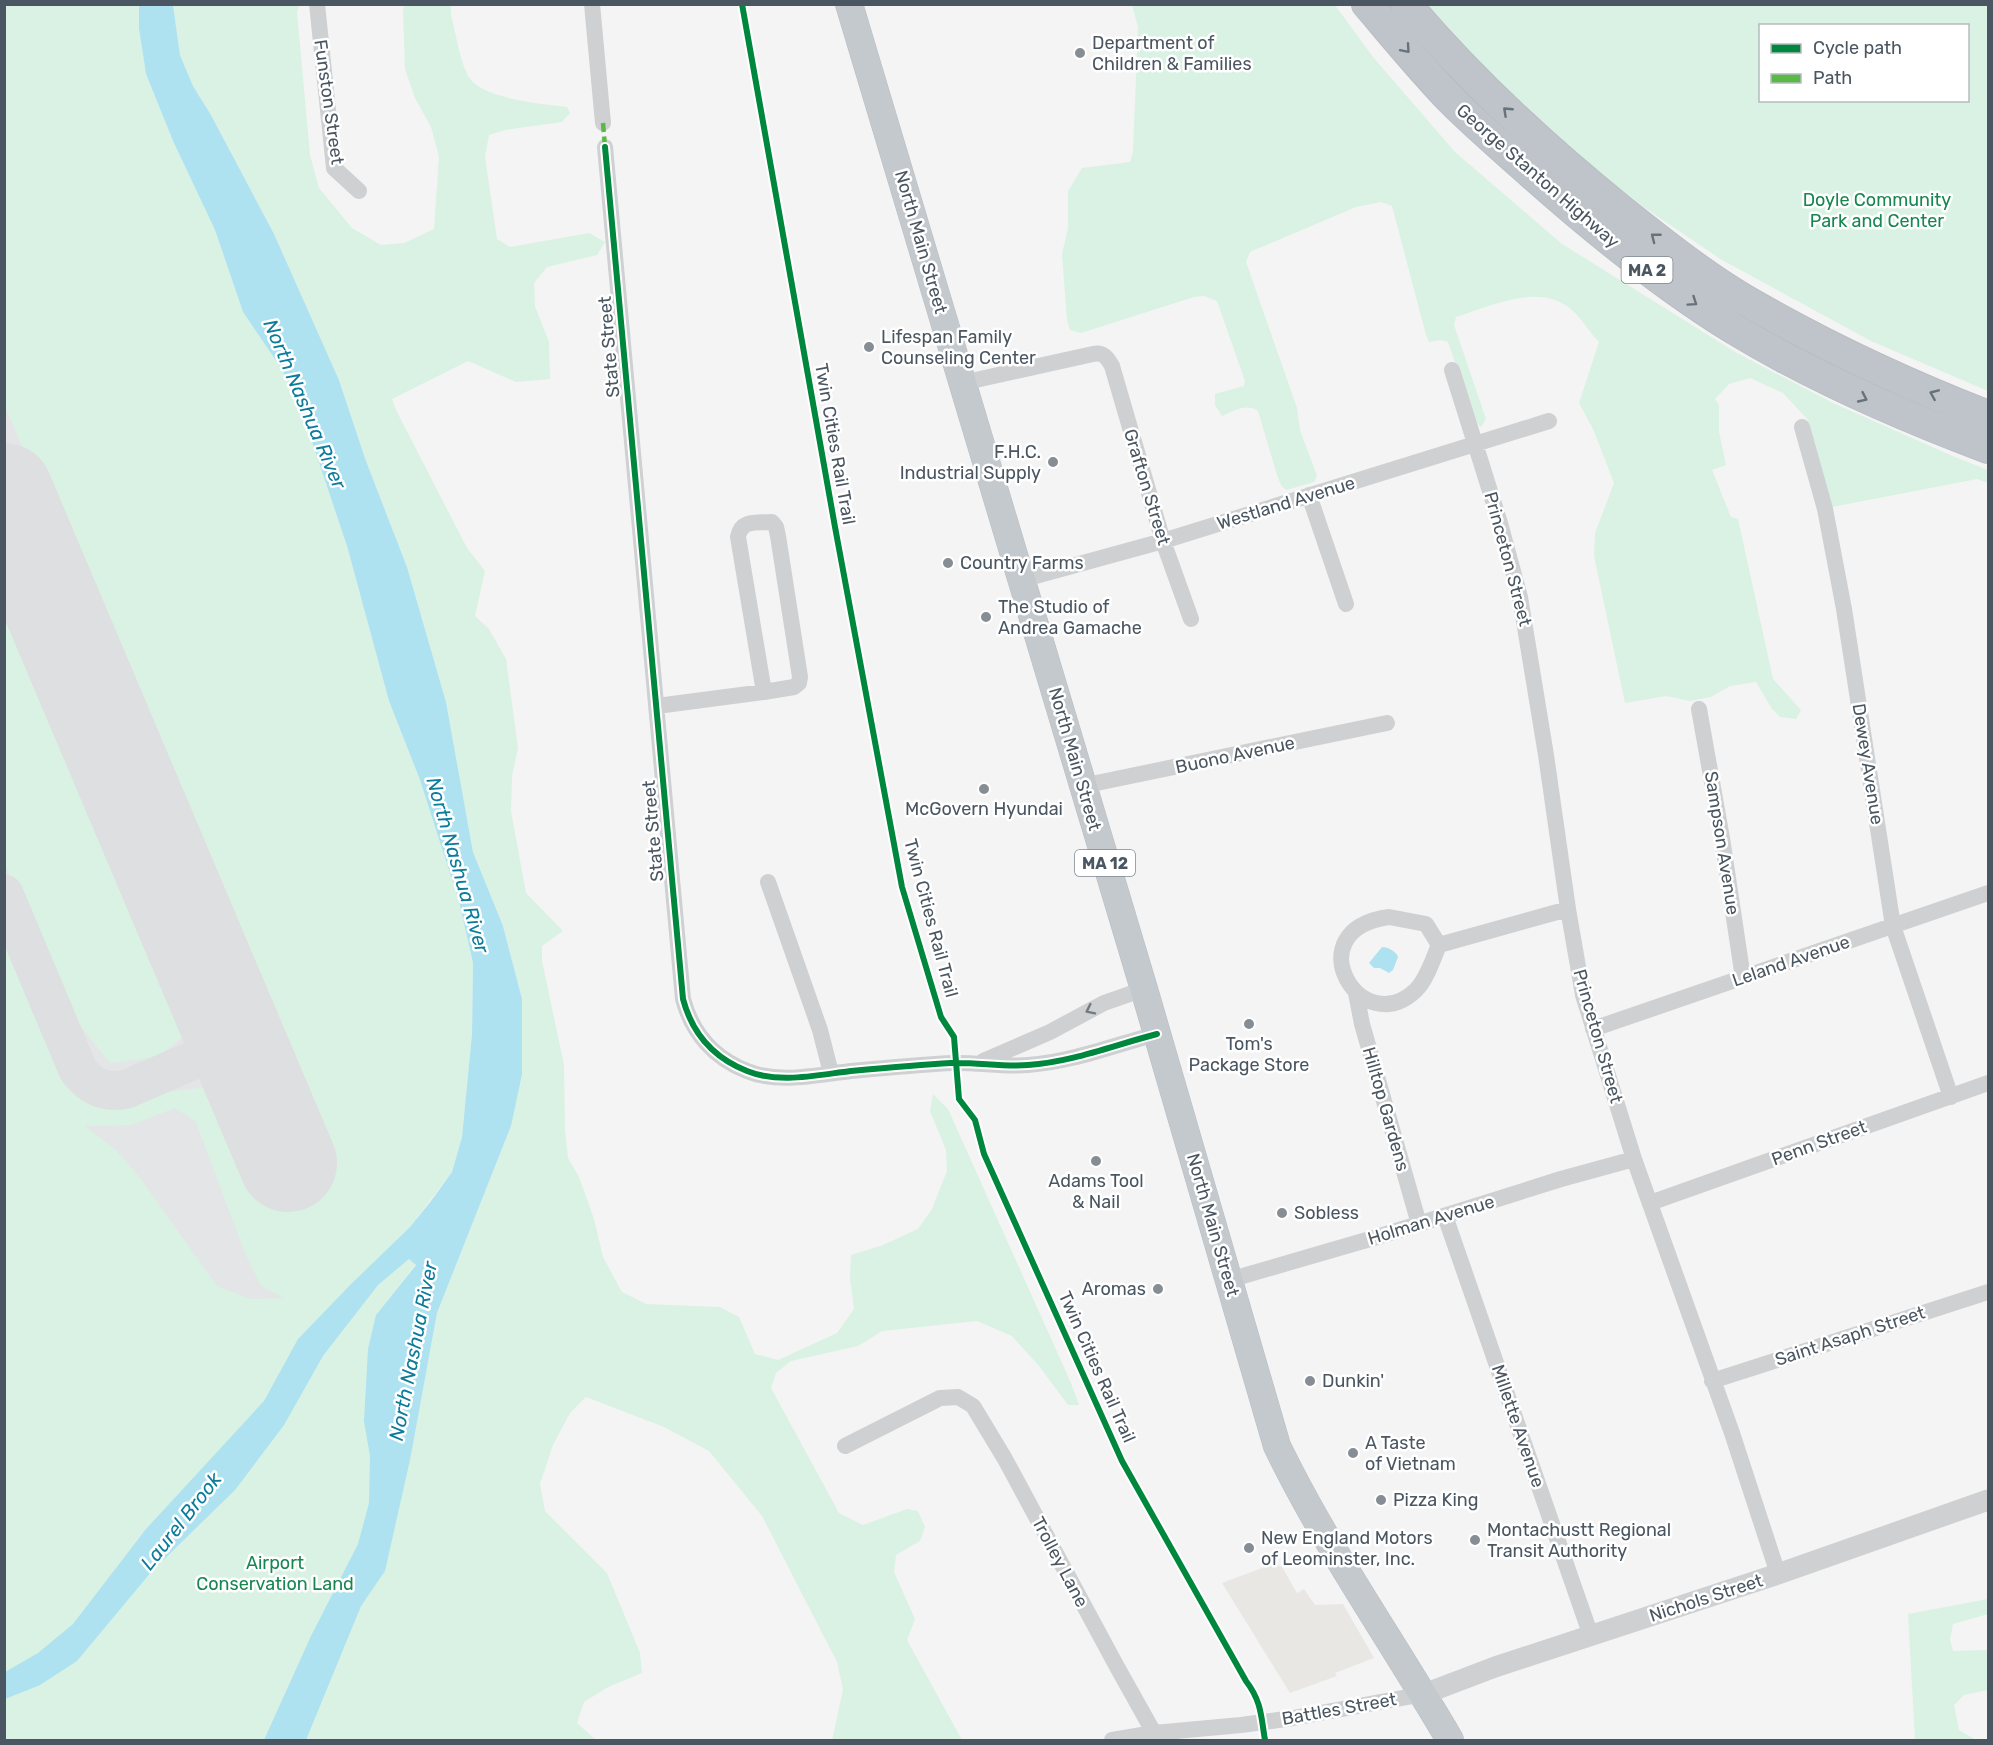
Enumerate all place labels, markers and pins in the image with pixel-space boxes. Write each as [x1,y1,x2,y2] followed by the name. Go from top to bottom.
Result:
[1092,32,1252,75] place label: Department of Children & Families
[1073,46,1087,60] marker: Department of Children & Families
[881,326,1036,369] place label: Lifespan Family Counseling Center
[862,340,876,354] marker: Lifespan Family Counseling Center
[900,441,1041,484] place label: F.H.C. Industrial Supply
[1046,455,1060,469] marker: F.H.C. Industrial Supply
[960,552,1084,574] place label: Country Farms
[941,556,955,570] marker: Country Farms
[998,596,1142,639] place label: The Studio of Andrea Gamache
[979,610,993,624] marker: The Studio of Andrea Gamache
[977,782,991,796] marker: McGovern Hyundai
[905,798,1063,820] place label: McGovern Hyundai
[1242,1017,1256,1031] marker: Tom's Package Store
[1189,1033,1309,1076] place label: Tom's Package Store
[1089,1154,1103,1168] marker: Adams Tool & Nail
[1048,1170,1144,1213] place label: Adams Tool & Nail
[1294,1202,1359,1224] place label: Sobless
[1275,1206,1289,1220] marker: Sobless
[1082,1278,1146,1300] place label: Aromas
[1151,1282,1165,1296] marker: Aromas
[1322,1370,1384,1392] place label: Dunkin'
[1303,1374,1317,1388] marker: Dunkin'
[1365,1432,1456,1475] place label: A Taste of Vietnam
[1346,1446,1360,1460] marker: A Taste of Vietnam
[1393,1489,1478,1511] place label: Pizza King
[1374,1493,1388,1507] marker: Pizza King
[1487,1519,1671,1562] place label: Montachustt Regional Transit Authority
[1261,1527,1433,1570] place label: New England Motors of Leominster, Inc.
[1468,1533,1482,1547] marker: Montachustt Regional Transit Authority
[1242,1541,1256,1555] marker: New England Motors of Leominster, Inc.

